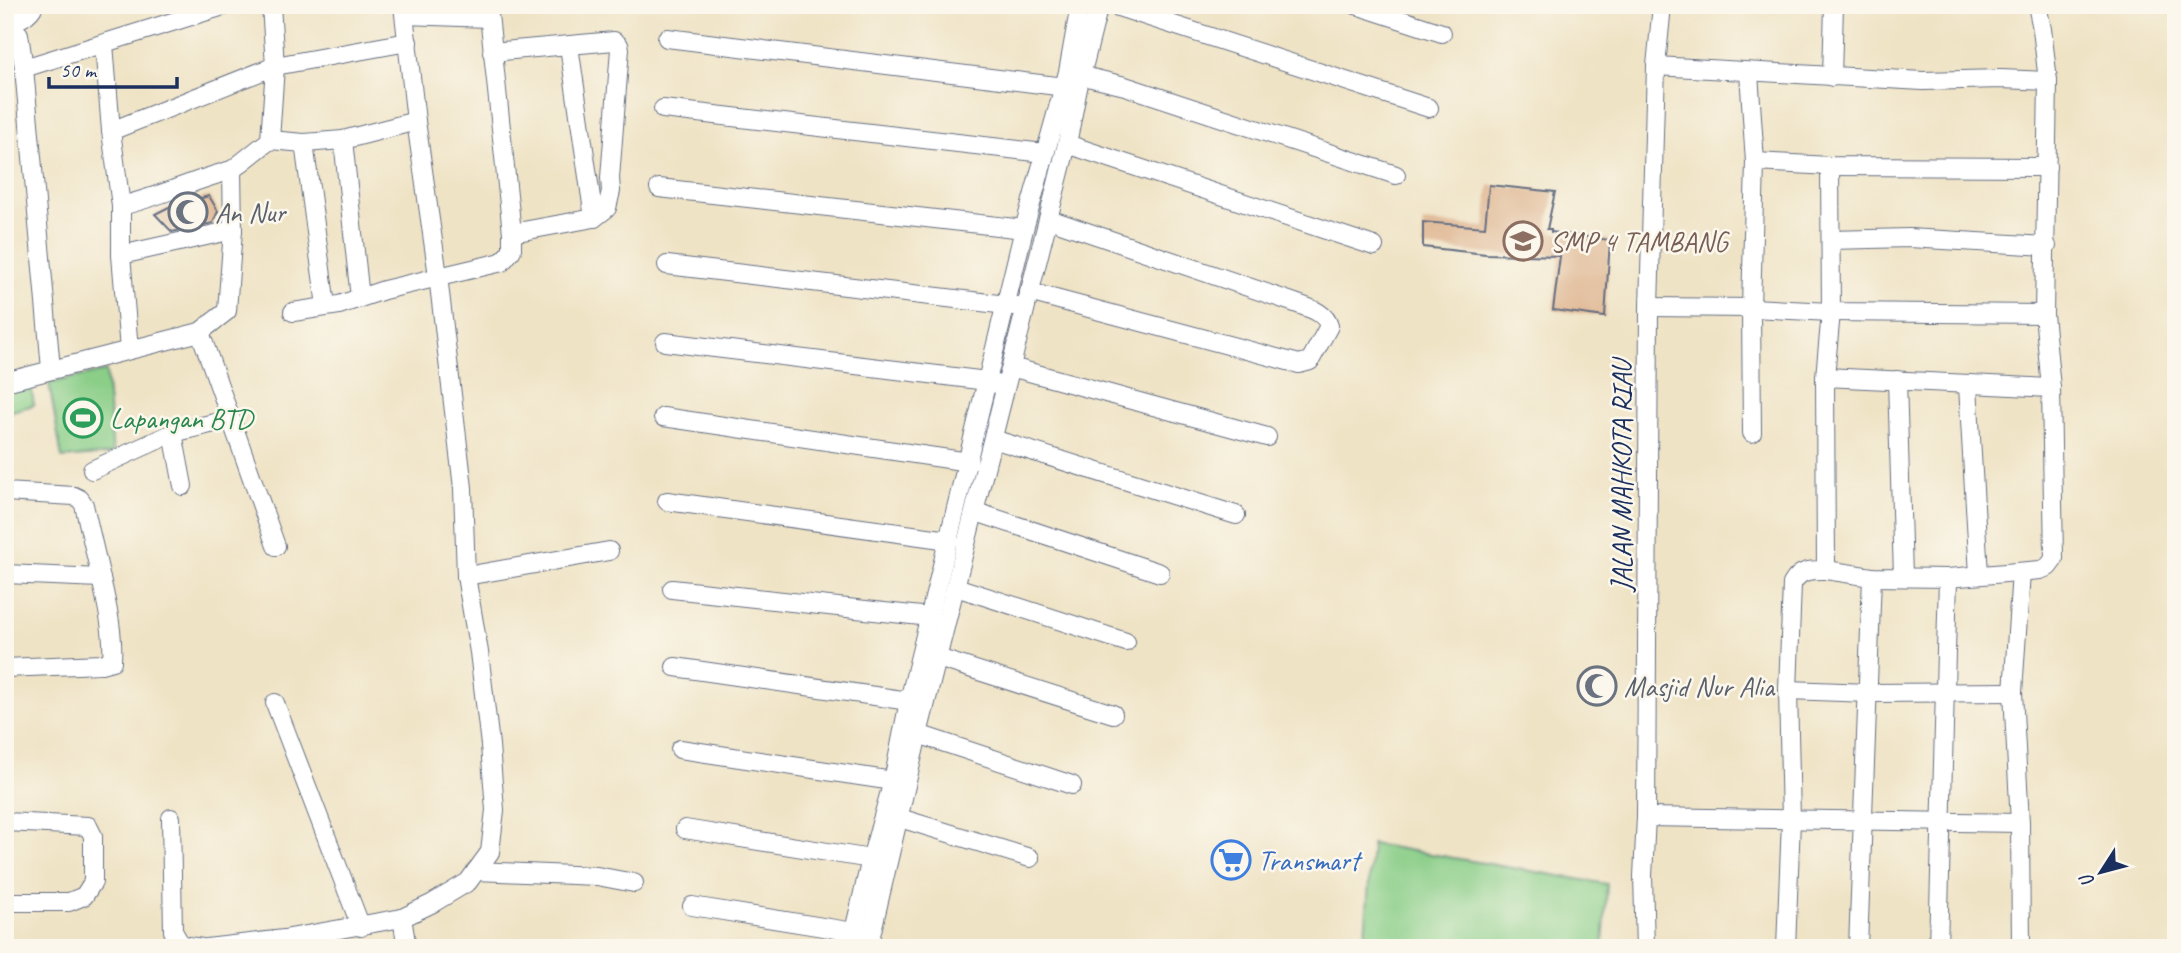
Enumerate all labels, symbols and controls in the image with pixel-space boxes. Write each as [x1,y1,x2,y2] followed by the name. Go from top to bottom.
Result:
[49,46,177,90] scale bar
[60,57,98,83] text: 50 m
[167,191,209,233] mosque icon: An Nur
[215,195,287,230] place label: An Nur
[1502,220,1544,262] school or university icon: SMP 4 TAMBANG
[1550,224,1730,259] place label: SMP 4 TAMBANG
[1604,356,1639,594] street label: JALAN MAHKOTA RIAU
[62,397,104,439] sports icon: Lapangan BTD
[110,401,255,436] place label: Lapangan BTD
[1576,665,1618,707] mosque icon: Masjid Nur Alia
[1624,669,1776,704] place label: Masjid Nur Alia
[2066,838,2136,908] north arrow
[1210,839,1252,881] supermarket icon: Transmart
[1258,843,1363,878] place label: Transmart
[2073,868,2100,892] text: U

